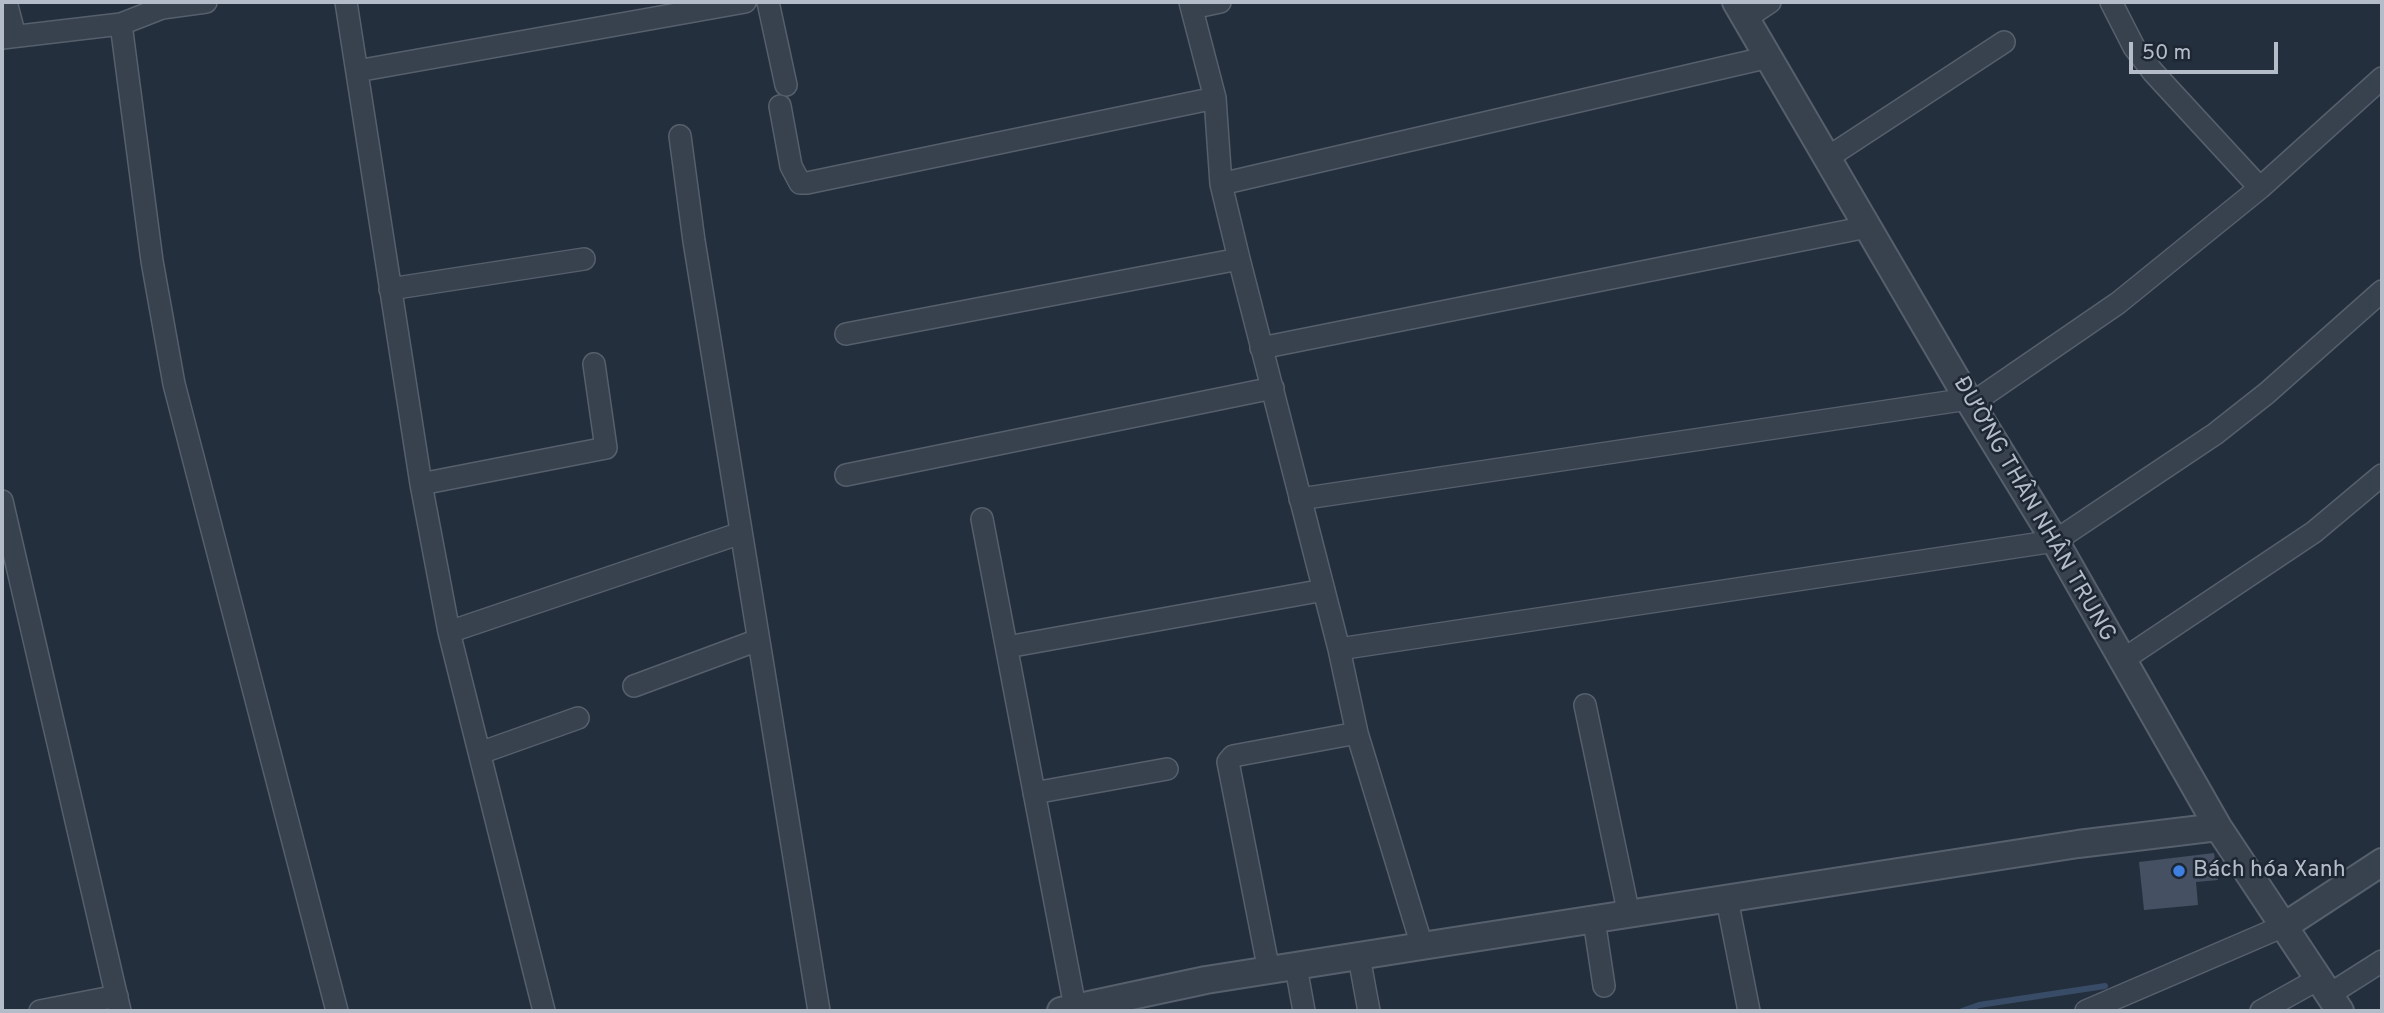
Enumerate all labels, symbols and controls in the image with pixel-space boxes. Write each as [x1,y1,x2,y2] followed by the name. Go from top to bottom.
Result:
[2132,28,2281,72] scale bar
[2142,40,2191,67] text: 50 m
[1946,373,2120,647] street label: ĐƯỜNG THÂN NHÂN TRUNG
[2193,857,2346,885] place label: Bách hóa Xanh
[2171,863,2187,879] marker: Bách hóa Xanh

